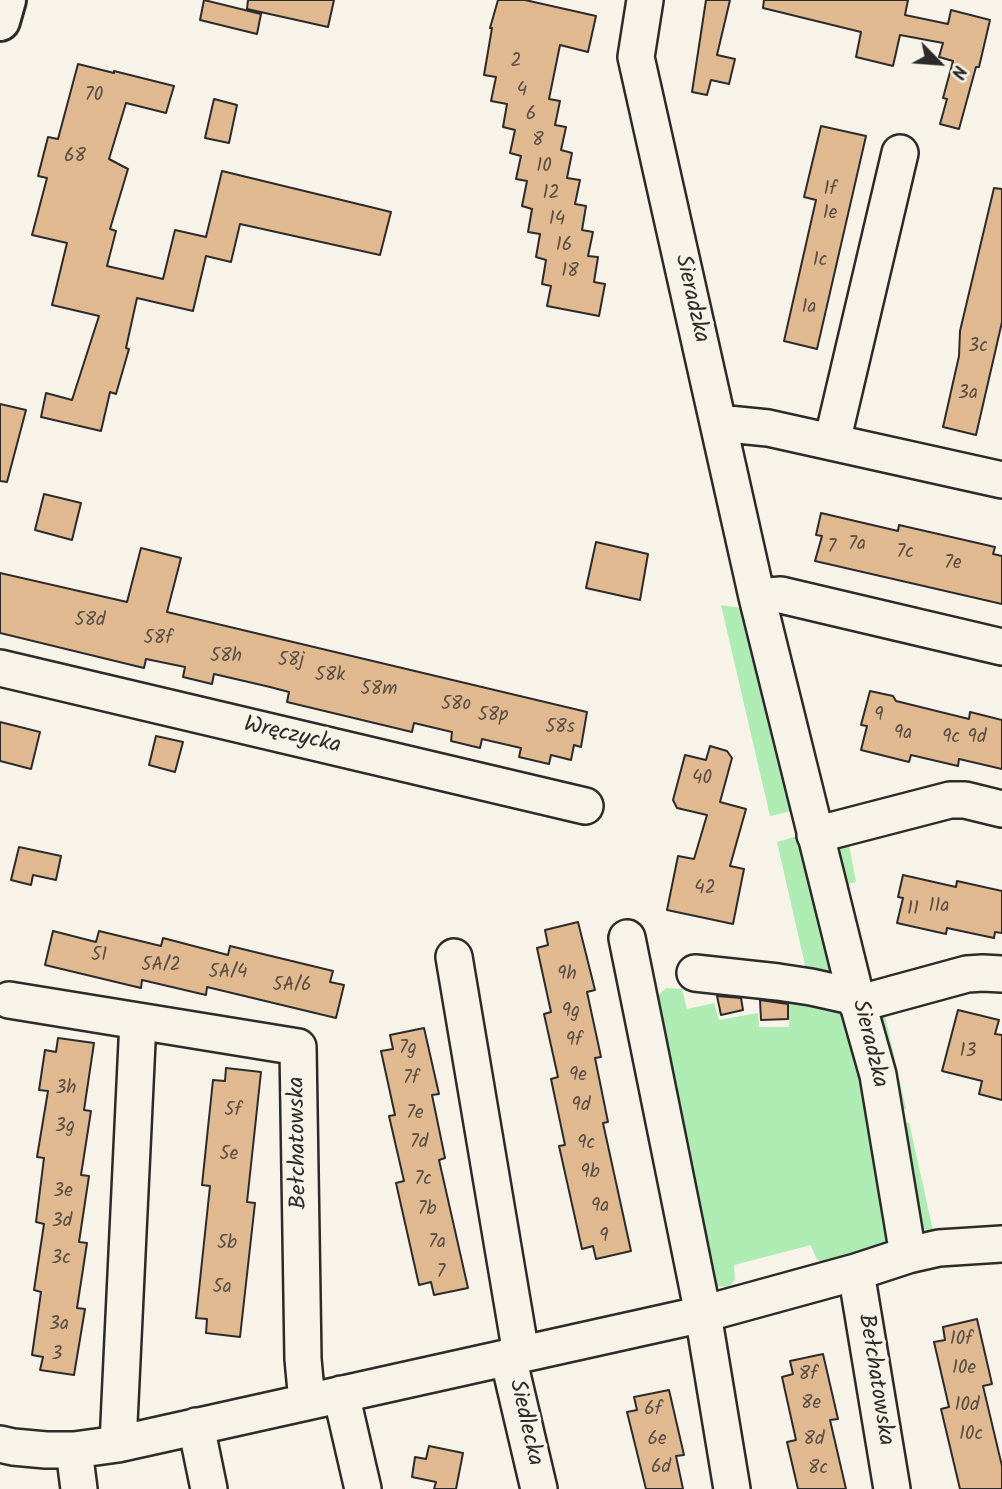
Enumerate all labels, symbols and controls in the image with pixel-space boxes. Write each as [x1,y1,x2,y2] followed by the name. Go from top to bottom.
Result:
[904,28,974,98] north arrow
[510,52,522,74] house number: 2
[942,60,974,84] text: N
[517,81,527,103] house number: 4
[85,86,103,108] house number: 70
[526,105,536,127] house number: 6
[532,131,544,153] house number: 8
[64,147,86,169] house number: 68
[536,157,552,179] house number: 10
[823,180,837,202] house number: 1f
[542,184,560,206] house number: 12
[823,204,837,226] house number: 1e
[549,210,565,232] house number: 14
[556,236,572,258] house number: 16
[813,251,827,273] house number: 1c
[666,252,714,346] street label: Sieradzka
[561,262,579,284] house number: 18
[802,298,816,320] house number: 1a
[968,337,988,359] house number: 3c
[958,384,978,406] house number: 3a
[848,535,866,557] house number: 7a
[828,538,836,560] house number: 7
[896,543,914,565] house number: 7c
[944,554,962,576] house number: 7e
[74,611,106,633] house number: 58d
[144,629,172,651] house number: 58f
[210,647,242,669] house number: 58h
[278,651,304,673] house number: 58j
[315,666,345,688] house number: 58k
[361,680,397,702] house number: 58m
[441,695,471,717] house number: 58o
[478,706,508,728] house number: 58p
[874,706,884,728] house number: 9
[241,712,343,762] street label: Wręczycka
[545,718,575,740] house number: 58s
[894,724,912,746] house number: 9a
[942,728,960,750] house number: 9c
[968,728,986,750] house number: 9d
[692,769,712,791] house number: 40
[694,879,716,901] house number: 42
[929,897,949,919] house number: 11a
[907,900,919,922] house number: 11
[91,946,107,968] house number: 5I
[141,956,181,978] house number: 5A/2
[209,963,247,985] house number: 5A/4
[557,965,577,987] house number: 9h
[272,976,312,998] house number: 5A/6
[844,997,892,1091] street label: Sieradzka
[562,1002,580,1024] house number: 9g
[566,1031,582,1053] house number: 9f
[399,1039,417,1061] house number: 7g
[960,1042,976,1064] house number: 13
[569,1066,587,1088] house number: 9e
[403,1069,419,1091] house number: 7f
[285,1076,315,1210] street label: Bełchatowska
[55,1079,77,1101] house number: 3h
[572,1096,590,1118] house number: 9d
[224,1101,242,1123] house number: 5f
[406,1104,424,1126] house number: 7e
[55,1117,75,1139] house number: 3g
[410,1133,428,1155] house number: 7d
[577,1134,595,1156] house number: 9c
[220,1145,238,1167] house number: 5e
[580,1163,600,1185] house number: 9b
[414,1170,432,1192] house number: 7c
[53,1182,73,1204] house number: 3e
[591,1197,609,1219] house number: 9a
[418,1200,436,1222] house number: 7b
[52,1212,72,1234] house number: 3d
[599,1227,609,1249] house number: 9
[428,1233,446,1255] house number: 7a
[217,1234,237,1256] house number: 5b
[51,1249,71,1271] house number: 3c
[437,1263,445,1285] house number: 7
[212,1278,232,1300] house number: 5a
[850,1312,898,1448] street label: Bełchatowska
[49,1315,69,1337] house number: 3a
[950,1330,972,1352] house number: 10f
[52,1345,62,1367] house number: 3
[952,1359,976,1381] house number: 10e
[799,1365,817,1387] house number: 8f
[501,1377,547,1469] street label: Siedlecka
[801,1394,821,1416] house number: 8e
[955,1396,979,1418] house number: 10d
[644,1400,662,1422] house number: 6f
[959,1425,983,1447] house number: 10c
[647,1430,667,1452] house number: 6e
[804,1430,824,1452] house number: 8d
[651,1458,671,1480] house number: 6d
[808,1459,828,1481] house number: 8c

